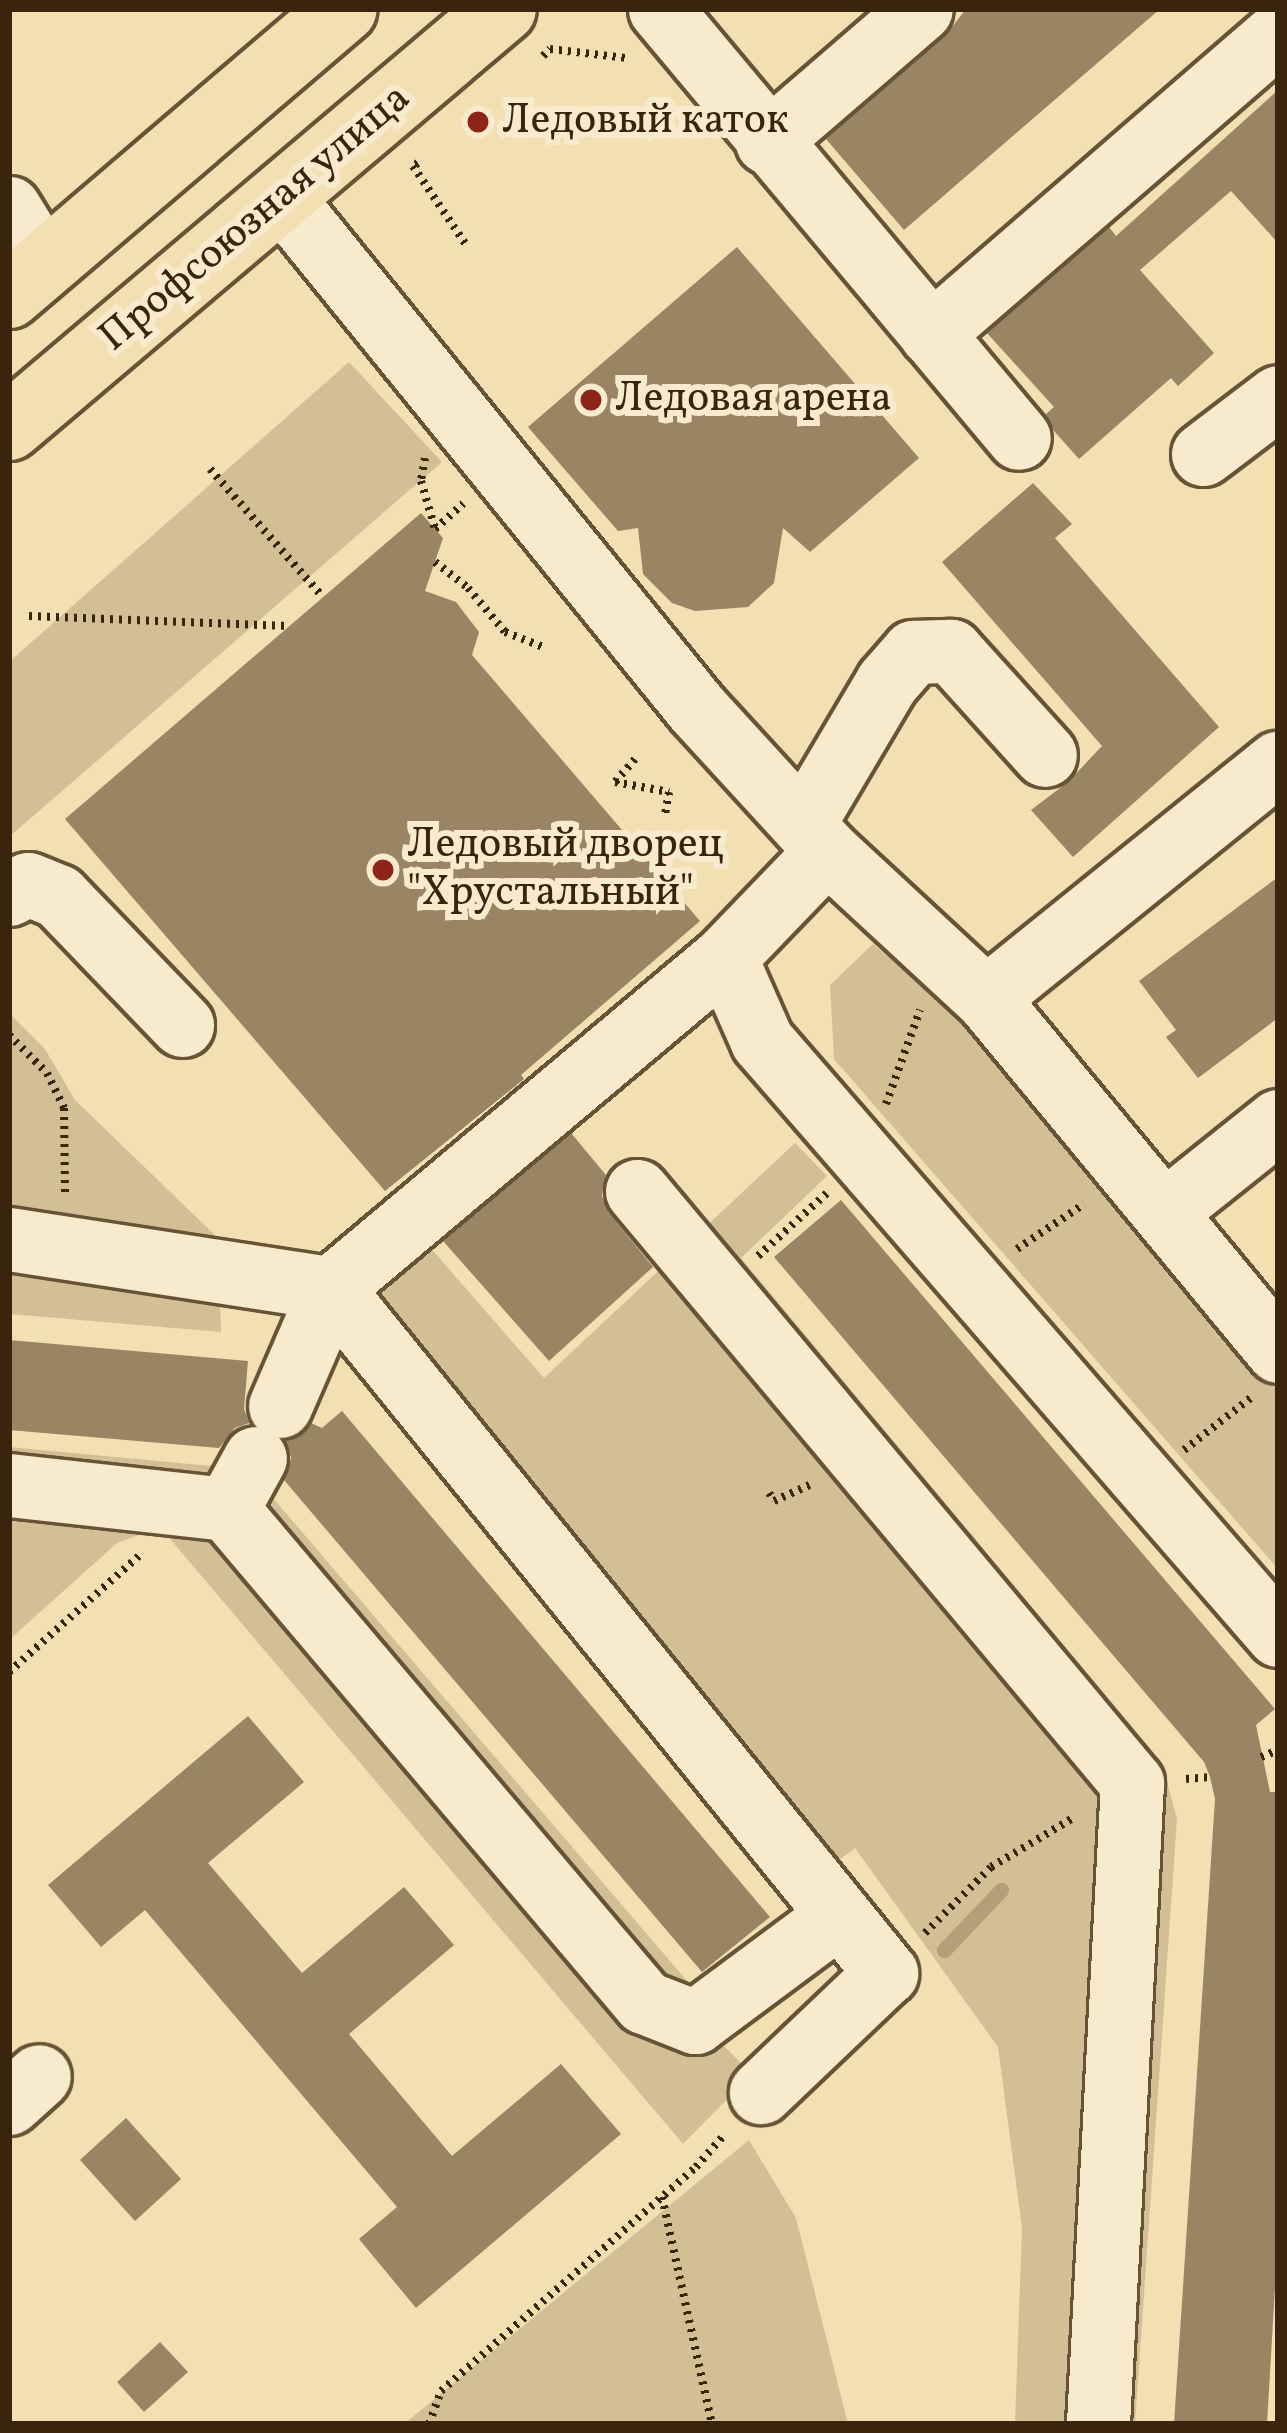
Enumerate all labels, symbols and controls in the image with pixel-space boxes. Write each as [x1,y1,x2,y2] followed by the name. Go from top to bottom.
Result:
[90,74,422,364] street label: Профсоюзная улица
[502,97,789,147] place label: Ледовый каток
[465,109,491,135] marker: Ледовый каток
[615,375,892,425] place label: Ледовая арена
[578,387,604,413] marker: Ледовая арена
[407,821,724,920] place label: Ледовый дворец "Хрустальный"
[370,857,396,883] marker: Ледовый дворец "Хрустальный"

